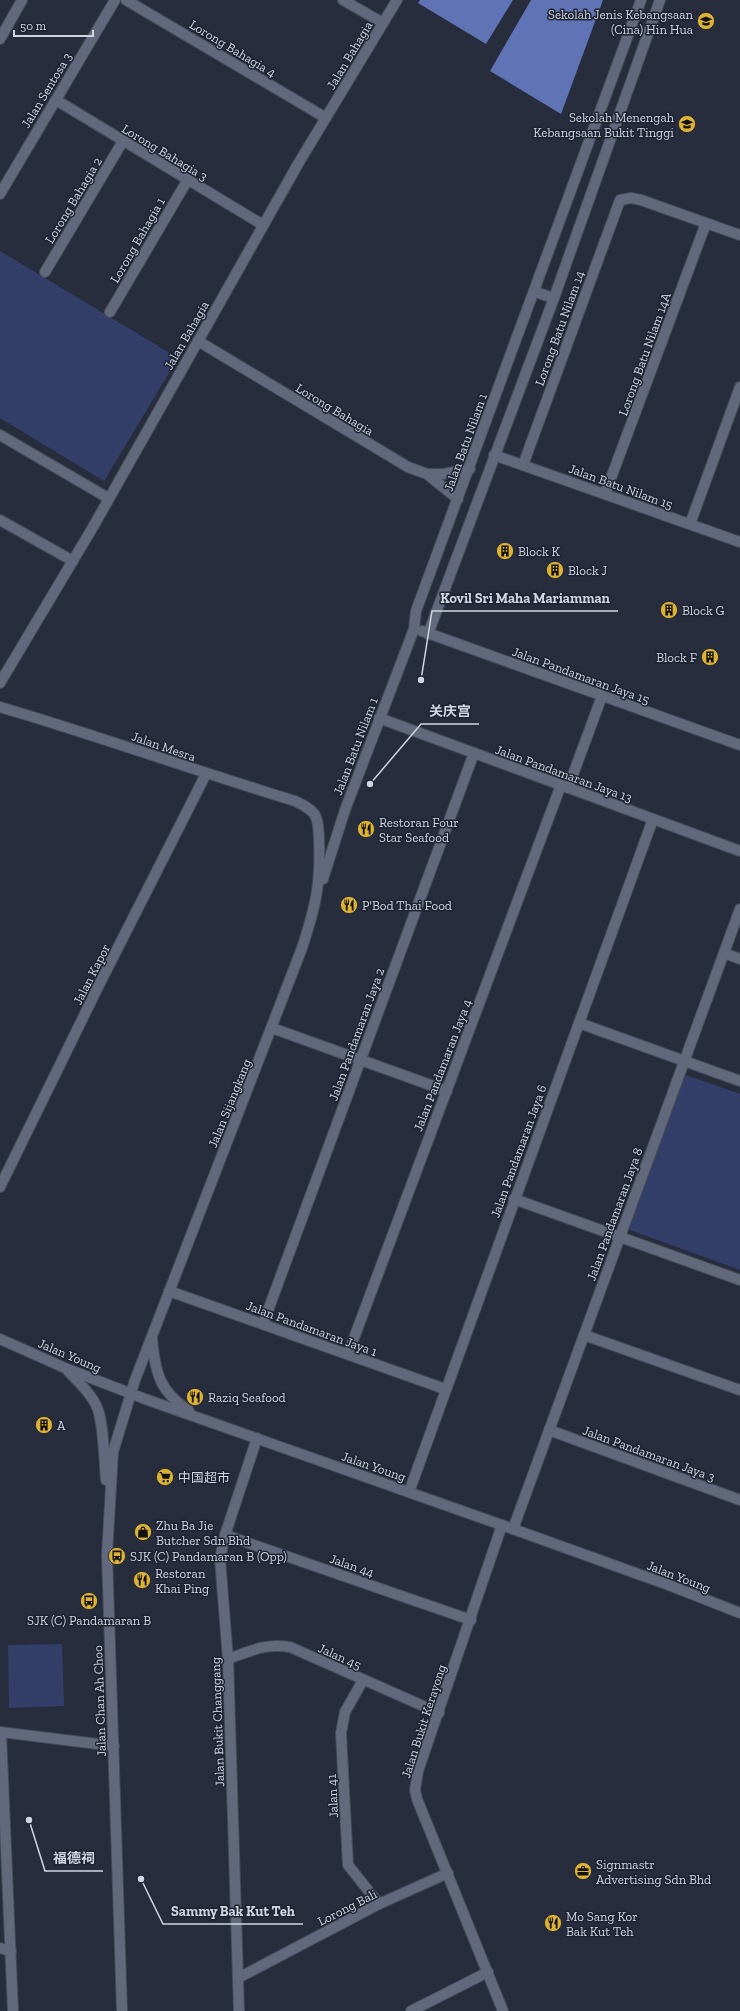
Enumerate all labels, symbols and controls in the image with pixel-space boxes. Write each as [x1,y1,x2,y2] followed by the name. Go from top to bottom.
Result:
[548,7,694,37] place label: Sekolah Jenis Kebangsaan (Cina) Hin Hua
[696,11,716,31] school or university icon: Sekolah Jenis Kebangsaan (Cina) Hin Hua
[14,12,93,38] scale bar
[187,17,279,80] street label: Lorong Bahagia 4
[323,18,376,92] street label: Jalan Bahagia
[20,19,47,33] text: 50 m
[18,50,75,131] street label: Jalan Sentosa 3
[533,110,675,140] place label: Sekolah Menengah Kebangsaan Bukit Tinggi
[677,114,697,134] school or university icon: Sekolah Menengah Kebangsaan Bukit Tinggi
[119,121,210,184] street label: Lorong Bahagia 3
[42,154,105,246] street label: Lorong Bahagia 2
[107,195,168,286] street label: Lorong Bahagia 1
[532,268,587,388] street label: Lorong Batu Nilam 14
[615,290,674,418] street label: Lorong Batu Nilam 14A
[161,298,212,372] street label: Jalan Bahagia
[293,380,377,439] street label: Lorong Bahagia
[441,391,490,493] street label: Jalan Batu Nilam 1
[567,461,675,512] street label: Jalan Batu Nilam 15
[495,541,515,561] building icon: Block K
[518,544,561,559] place label: Block K
[545,560,565,580] building icon: Block J
[568,563,607,578] place label: Block J
[432,585,618,611] callout: Kovil Sri Maha Mariamman
[440,590,611,607] text: Kovil Sri Maha Mariamman
[659,600,679,620] building icon: Block G
[682,603,725,618] place label: Block G
[510,644,652,707] street label: Jalan Pandamaran Jaya 15
[700,647,720,667] building icon: Block F
[656,650,697,665] place label: Block F
[330,695,381,797] street label: Jalan Batu Nilam 1
[421,698,479,724] callout: 关庆宫
[429,703,471,720] text: 关庆宫
[130,729,198,765] street label: Jalan Mesra
[493,742,634,805] street label: Jalan Pandamaran Jaya 13
[379,815,459,845] place label: Restoran Four Star Seafood
[356,819,376,839] restaurant icon: Restoran Four Star Seafood
[339,895,359,915] restaurant icon: P'Bod Thai Food
[362,898,452,913] place label: P'Bod Thai Food
[70,941,113,1007] street label: Jalan Kapor
[325,966,388,1103] street label: Jalan Pandamaran Jaya 2
[410,997,475,1133] street label: Jalan Pandamaran Jaya 4
[205,1057,255,1150] street label: Jalan Sijangkang
[487,1083,550,1220] street label: Jalan Pandamaran Jaya 6
[583,1146,646,1283] street label: Jalan Pandamaran Jaya 8
[244,1298,379,1359] street label: Jalan Pandamaran Jaya 1
[36,1335,104,1375] street label: Jalan Young
[185,1387,205,1407] restaurant icon: Raziq Seafood
[208,1390,286,1405] place label: Raziq Seafood
[34,1415,54,1435] building icon: A
[57,1418,66,1433] place label: A
[581,1423,717,1484] street label: Jalan Pandamaran Jaya 3
[340,1448,408,1484] street label: Jalan Young
[155,1467,175,1487] supermarket icon: 中国超市
[178,1470,230,1485] place label: 中国超市
[156,1518,250,1548] place label: Zhu Ba Jie Butcher Sdn Bhd
[133,1522,153,1542] shop icon: Zhu Ba Jie Butcher Sdn Bhd
[107,1546,127,1566] bus stop icon: SJK (C) Pandamaran B (Opp)
[130,1549,287,1564] place label: SJK (C) Pandamaran B (Opp)
[328,1551,376,1580] street label: Jalan 44
[645,1557,713,1595] street label: Jalan Young
[155,1566,209,1596] place label: Restoran Khai Ping
[132,1570,152,1590] restaurant icon: Restoran Khai Ping
[79,1591,99,1611] bus stop icon: SJK (C) Pandamaran B
[27,1613,151,1628] place label: SJK (C) Pandamaran B
[316,1640,364,1673] street label: Jalan 45
[90,1645,109,1757] street label: Jalan Chan Ah Choo
[208,1657,227,1787] street label: Jalan Bukit Changgang
[398,1662,449,1780] street label: Jalan Bukit Kerayong
[324,1774,341,1818] street label: Jalan 41
[45,1845,103,1871] callout: 福德祠
[53,1850,95,1867] text: 福德祠
[596,1857,711,1887] place label: Signmastr Advertising Sdn Bhd
[573,1861,593,1881] office icon: Signmastr Advertising Sdn Bhd
[315,1886,380,1929] street label: Lorong Bali
[163,1898,303,1924] callout: Sammy Bak Kut Teh
[171,1903,295,1920] text: Sammy Bak Kut Teh
[566,1909,638,1939] place label: Mo Sang Kor Bak Kut Teh
[543,1913,563,1933] restaurant icon: Mo Sang Kor Bak Kut Teh

